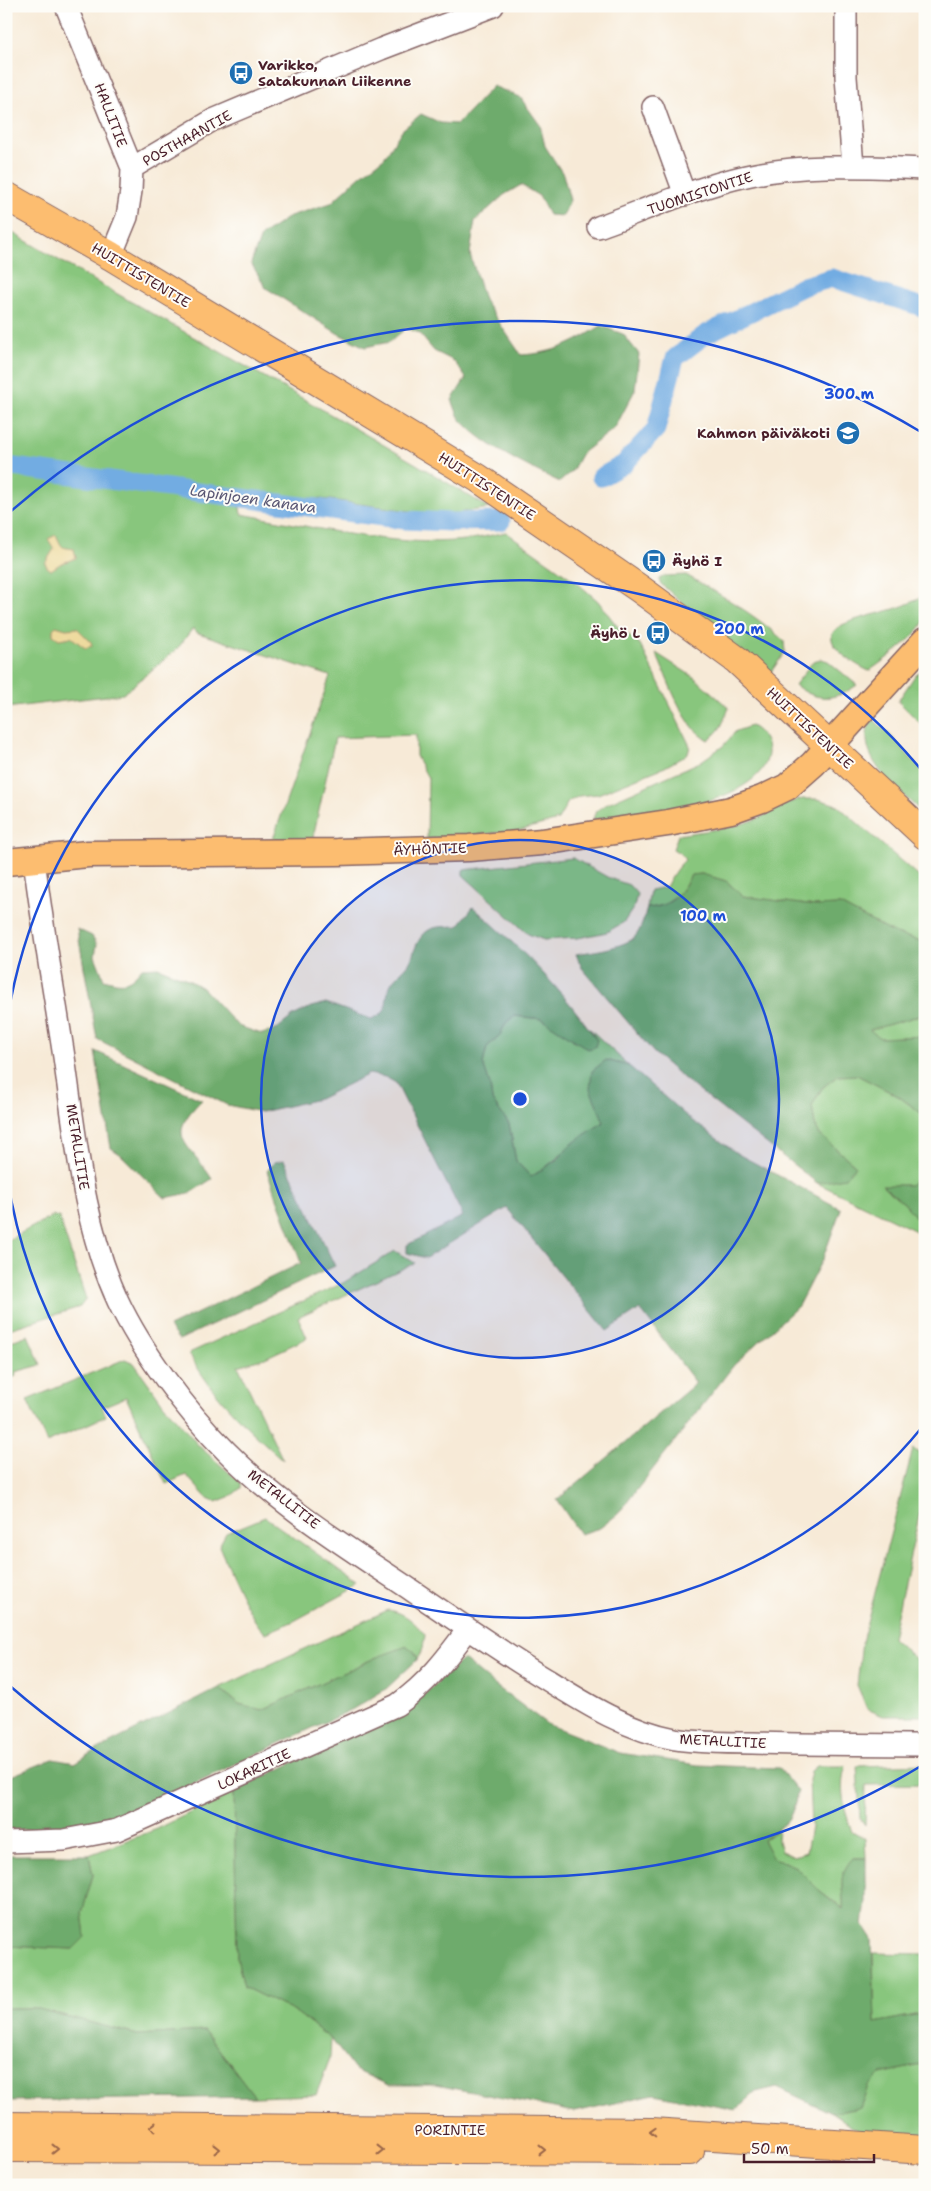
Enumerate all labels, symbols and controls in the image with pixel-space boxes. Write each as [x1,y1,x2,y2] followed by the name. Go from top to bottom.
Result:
[258,56,411,90] place label: Varikko, Satakunnan Liikenne
[228,60,254,86] bus stop icon: Varikko, Satakunnan Liikenne
[90,80,132,150] street label: HALLITIE
[139,106,235,170] street label: POSTHAANTIE
[645,167,755,219] street label: TUOMISTONTIE
[88,238,194,312] street label: HUITTISTENTIE
[824,384,874,404] text: 300 m
[835,420,861,446] school or university icon: Kahmon päiväkoti
[697,424,830,442] place label: Kahmon päiväkoti
[435,448,539,524] street label: HUITTISTENTIE
[189,480,317,518] water label: Lapinjoen kanava
[641,548,667,574] bus stop icon: Äyhö I
[672,552,722,570] place label: Äyhö I
[714,619,764,639] text: 200 m
[645,620,671,646] bus stop icon: Äyhö L
[590,624,640,642] place label: Äyhö L
[763,683,857,773] street label: HUITTISTENTIE
[393,839,467,859] street label: ÄYHÖNTIE
[680,906,726,926] text: 100 m
[511,1090,529,1108] centre of rings
[62,1103,94,1192] street label: METALLITIE
[244,1465,324,1533] street label: METALLITIE
[679,1730,767,1752] street label: METALLITIE
[215,1744,294,1794] street label: LOKARITIE
[415,2121,486,2139] street label: PORINTIE
[149,2122,156,2132] one-way arrow
[649,2127,656,2137] one-way arrow
[744,2131,874,2163] scale bar
[751,2139,789,2159] text: 50 m
[52,2144,59,2154] one-way arrow
[214,2144,222,2154] one-way arrow
[376,2145,384,2155] one-way arrow
[539,2145,547,2155] one-way arrow

